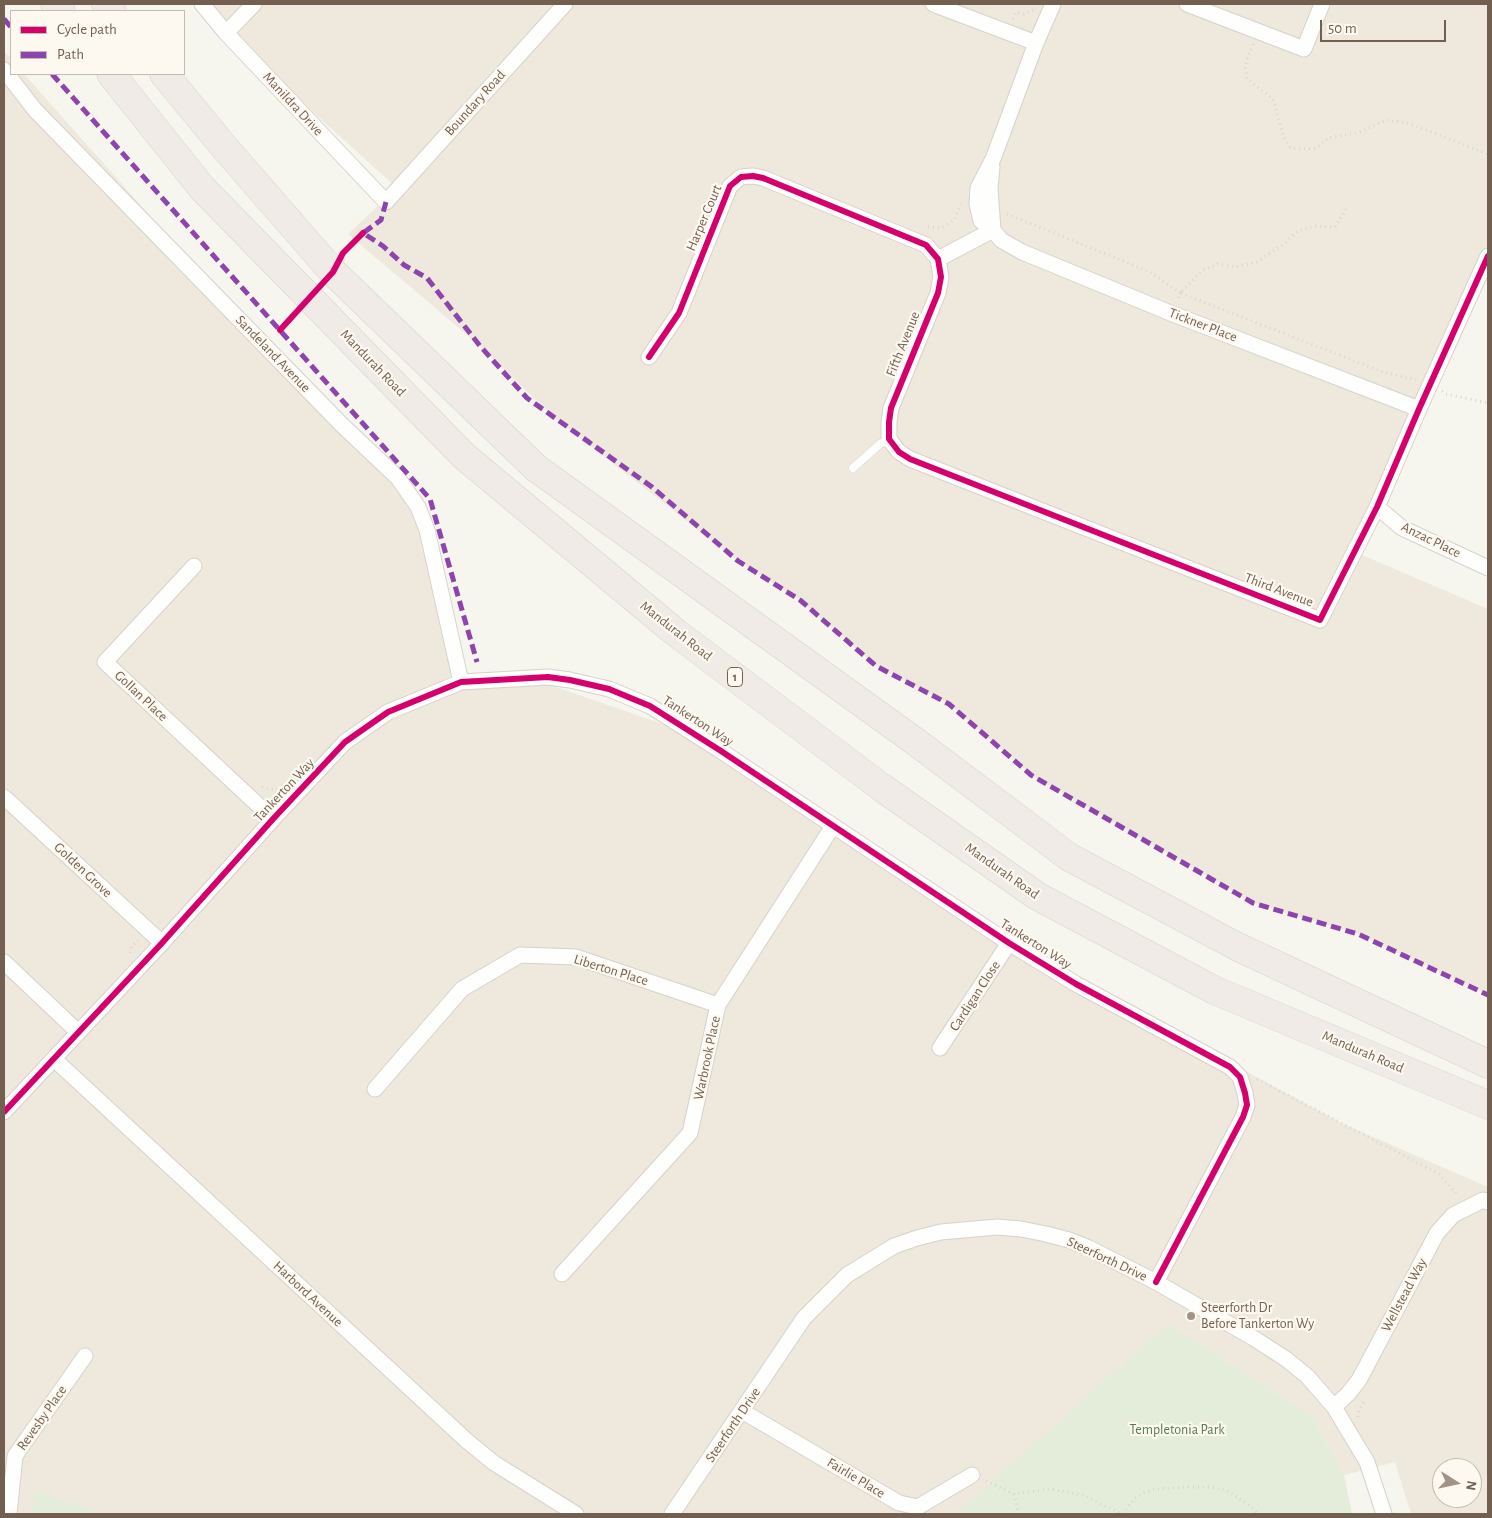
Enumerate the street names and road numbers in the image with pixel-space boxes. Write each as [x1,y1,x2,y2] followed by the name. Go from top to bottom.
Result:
[441,67,509,139] street label: Boundary Road
[259,69,327,139] street label: Manildra Drive
[683,182,725,254] street label: Harper Court
[1167,304,1239,346] street label: Tickner Place
[882,309,924,379] street label: Fifth Avenue
[232,312,314,396] street label: Sandeland Avenue
[337,326,409,400] street label: Mandurah Road
[1398,518,1464,562] street label: Anzac Place
[1242,569,1316,611] street label: Third Avenue
[637,598,715,664] street label: Mandurah Road
[111,667,171,725] street label: Gollan Place
[728,668,742,686] road number: 1
[659,692,737,750] street label: Tankerton Way
[250,755,318,825] street label: Tankerton Way
[51,839,115,901] street label: Golden Grove
[962,839,1042,903] street label: Mandurah Road
[997,915,1075,973] street label: Tankerton Way
[572,951,650,989] street label: Liberton Place
[946,958,1004,1034] street label: Cardigan Close
[690,1014,724,1102] street label: Warbrook Place
[1320,1027,1406,1077] street label: Mandurah Road
[1064,1233,1150,1285] street label: Steerforth Drive
[1378,1255,1430,1335] street label: Wellstead Way
[270,1258,346,1330] street label: Harbord Avenue
[13,1382,71,1454] street label: Revesby Place
[702,1384,764,1466] street label: Steerforth Drive
[824,1454,888,1502] street label: Fairlie Place

